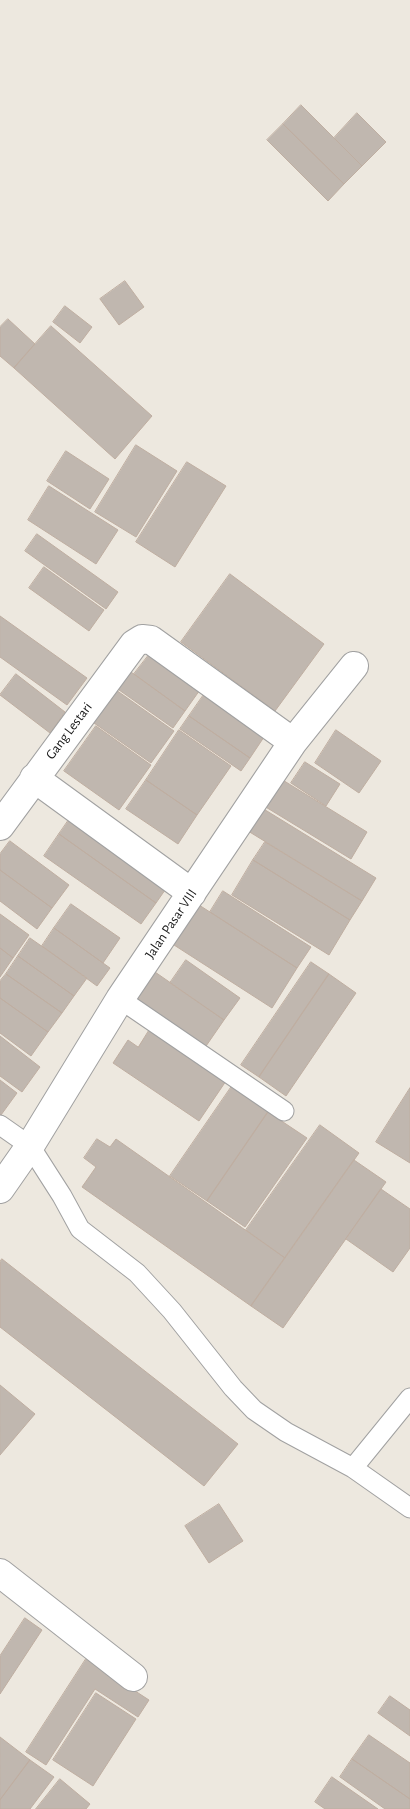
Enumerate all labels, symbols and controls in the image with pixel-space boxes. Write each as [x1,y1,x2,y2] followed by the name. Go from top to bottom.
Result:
[42,699,96,763] street label: Gang Lestari
[141,886,201,962] street label: Jalan Pasar VIII

